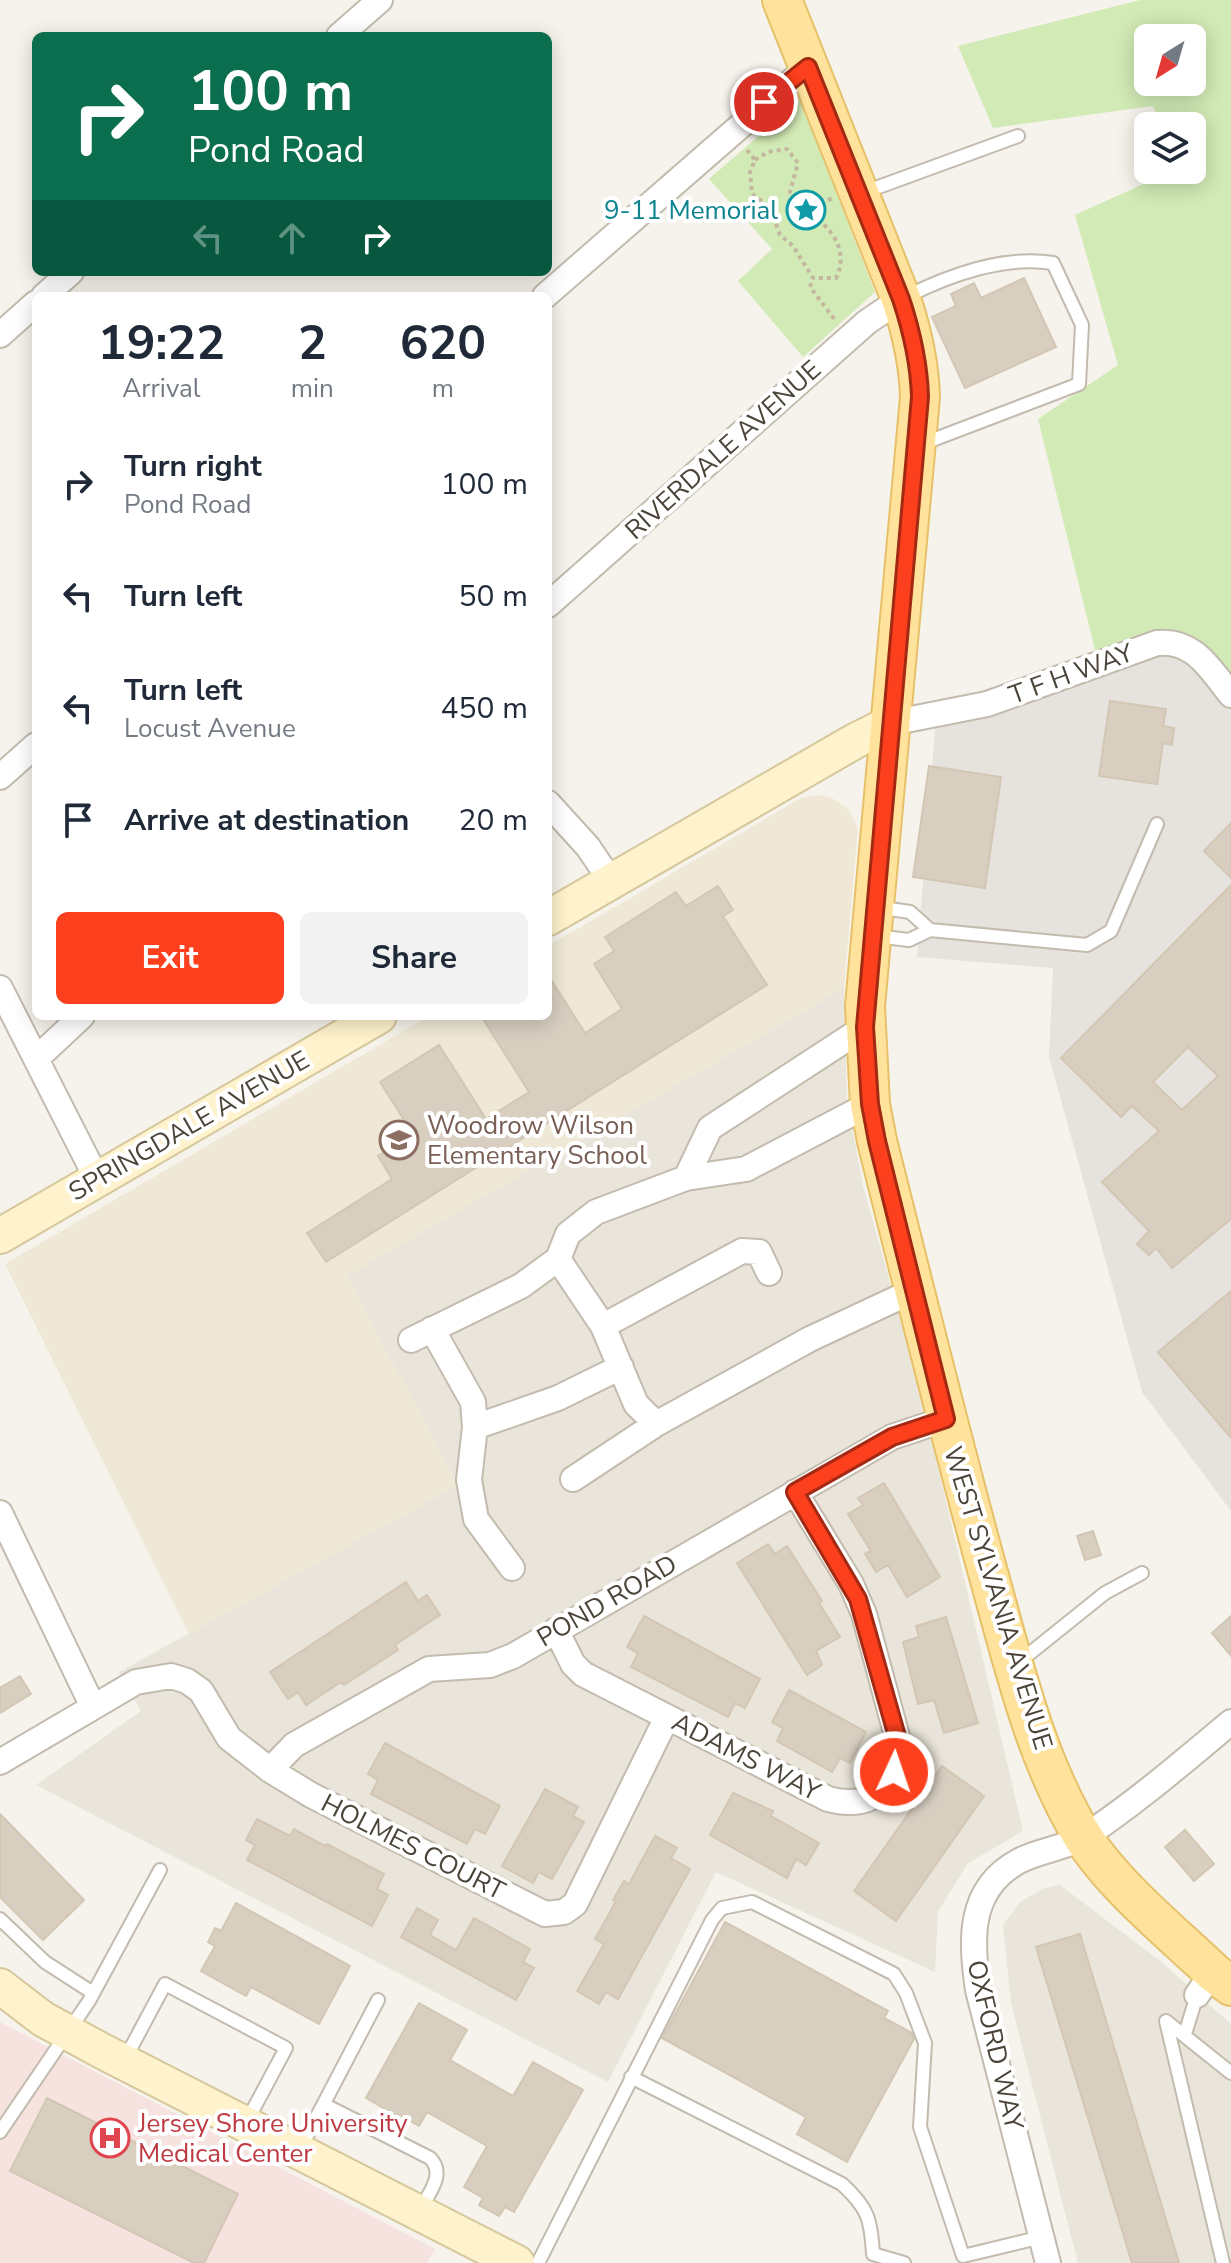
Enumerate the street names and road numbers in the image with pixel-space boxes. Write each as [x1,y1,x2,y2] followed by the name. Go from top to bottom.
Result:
[618,353,828,547] street label: RIVERDALE AVENUE
[1004,635,1138,713] street label: T F H WAY
[62,1043,316,1209] street label: SPRINGDALE AVENUE
[935,1442,1061,1754] street label: WEST SYLVANIA AVENUE
[530,1547,684,1655] street label: POND ROAD
[666,1705,826,1810] street label: ADAMS WAY
[315,1786,511,1909] street label: HOLMES COURT
[958,1957,1032,2134] street label: OXFORD WAY

